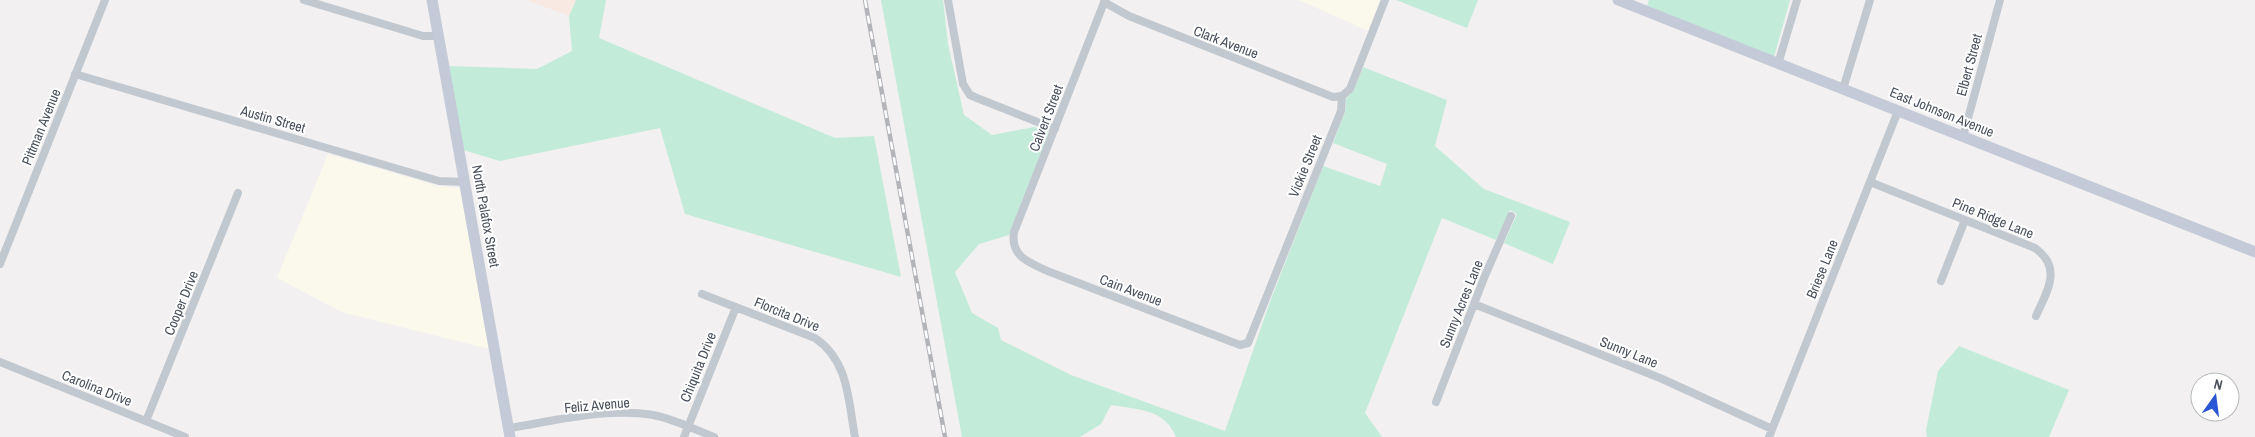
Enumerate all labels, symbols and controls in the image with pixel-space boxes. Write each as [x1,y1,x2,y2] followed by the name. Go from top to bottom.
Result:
[1191,21,1261,63] street label: Clark Avenue
[1952,32,1986,98] street label: Elbert Street
[1025,82,1067,154] street label: Calvert Street
[1887,83,1997,141] street label: East Johnson Avenue
[18,86,64,168] street label: Pittman Avenue
[238,101,307,137] street label: Austin Street
[1284,132,1326,200] street label: Vickie Street
[468,164,504,268] street label: North Palafox Street
[1950,194,2036,242] street label: Pine Ridge Lane
[1802,237,1842,301] street label: Briese Lane
[1435,257,1487,351] street label: Sunny Acres Lane
[160,268,202,338] street label: Cooper Drive
[1097,270,1165,310] street label: Cain Avenue
[752,293,822,335] street label: Florcita Drive
[676,329,720,405] street label: Chiquita Drive
[1597,332,1661,372] street label: Sunny Lane
[59,366,135,410] street label: Carolina Drive
[2190,372,2240,422] north arrow
[2212,375,2224,394] text: N
[564,393,630,417] street label: Feliz Avenue

